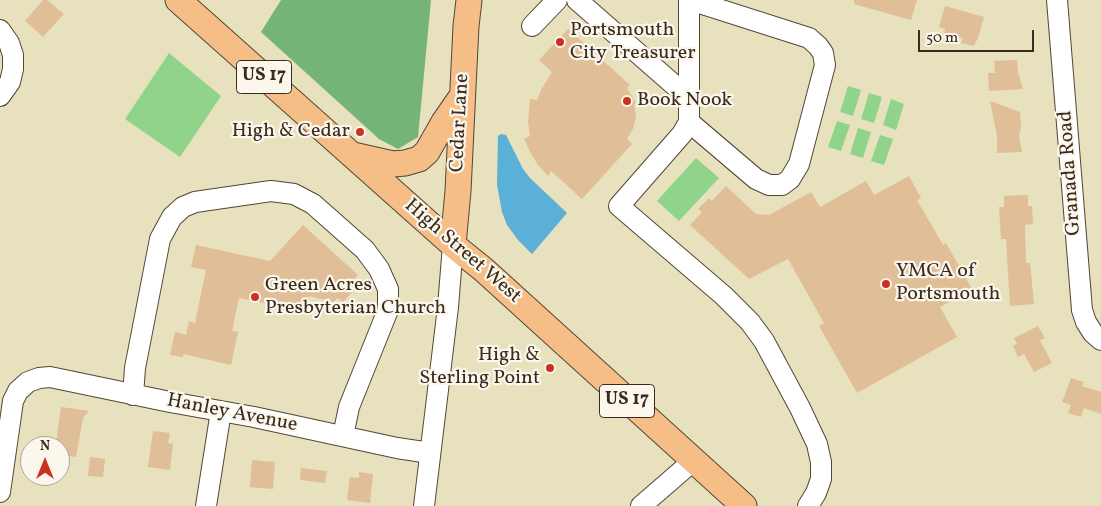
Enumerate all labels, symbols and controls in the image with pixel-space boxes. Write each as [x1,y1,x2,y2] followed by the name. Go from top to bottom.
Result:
[570,19,696,66] place label: Portsmouth City Treasurer
[921,20,1037,52] scale bar
[926,28,958,49] text: 50 m
[554,36,566,48] marker: Portsmouth City Treasurer
[236,61,292,94] road number: US 17
[446,73,476,173] street label: Cedar Lane
[637,89,732,113] place label: Book Nook
[621,95,633,107] marker: Book Nook
[1055,110,1087,236] street label: Granada Road
[232,120,350,144] place label: High & Cedar
[354,126,366,138] marker: High & Cedar
[399,195,525,309] street label: High Street West
[896,260,1000,307] place label: YMCA of Portsmouth
[265,274,446,321] place label: Green Acres Presbyterian Church
[880,278,892,290] marker: YMCA of Portsmouth
[249,291,261,303] marker: Green Acres Presbyterian Church
[419,344,540,391] place label: High & Sterling Point
[544,362,556,374] marker: High & Sterling Point
[600,384,654,418] road number: US 17
[165,390,299,438] street label: Hanley Avenue
[20,436,70,486] north arrow
[40,437,50,456] text: N

